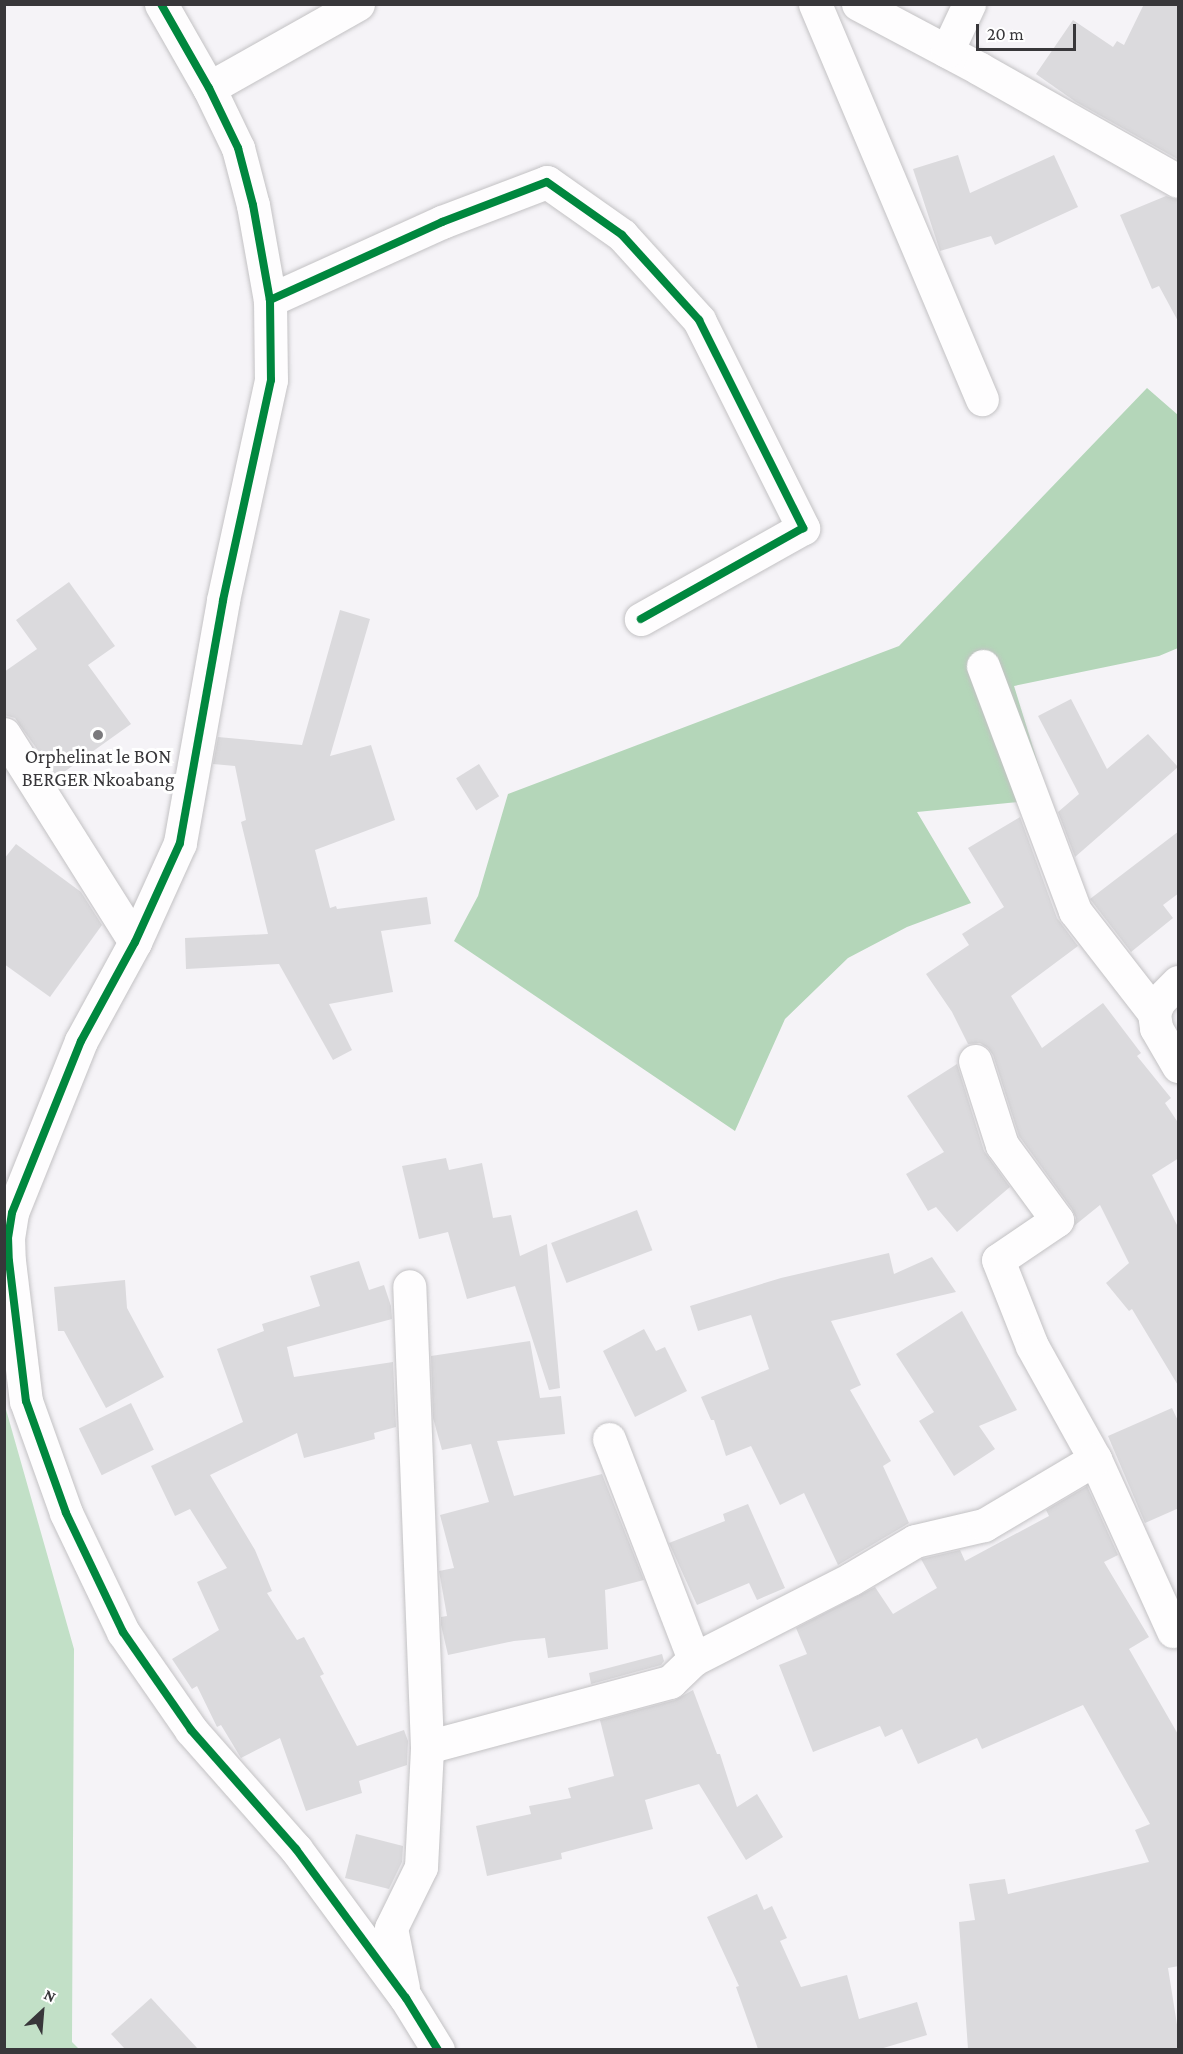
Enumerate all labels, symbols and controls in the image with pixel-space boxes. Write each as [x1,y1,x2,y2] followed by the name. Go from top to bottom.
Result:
[979,12,1080,50] scale bar
[987,24,1024,44] text: 20 m
[91,728,105,742] marker: Orphelinat le BON BERGER Nkoabang
[22,744,174,791] place label: Orphelinat le BON BERGER Nkoabang
[12,1982,72,2042] north arrow
[41,1985,59,2005] text: N

